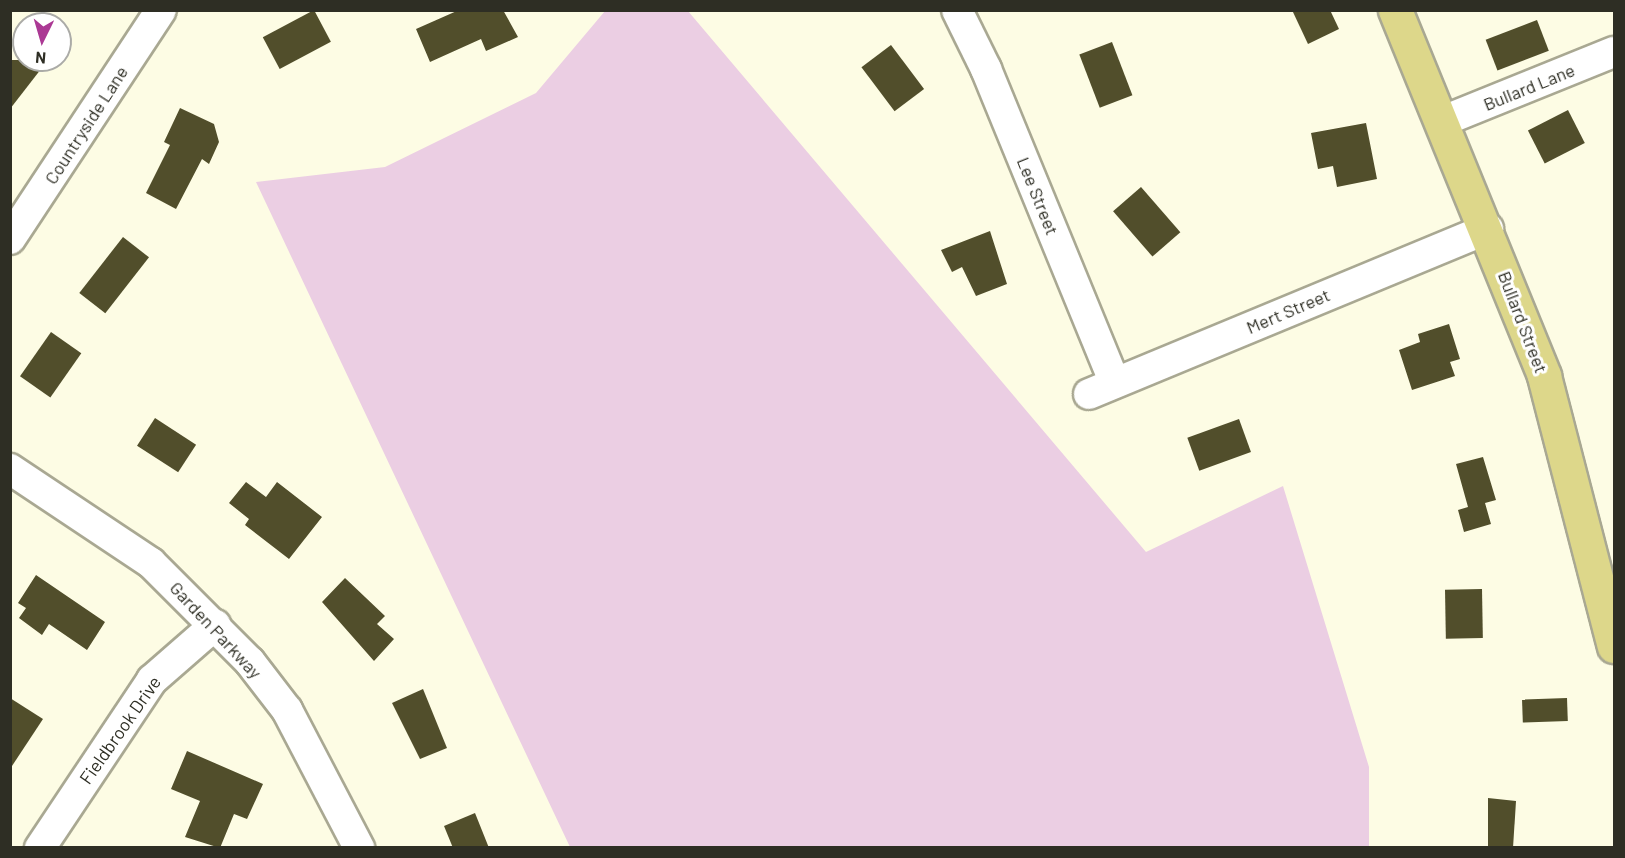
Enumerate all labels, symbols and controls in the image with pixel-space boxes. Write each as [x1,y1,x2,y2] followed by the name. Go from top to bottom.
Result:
[12,12,72,72] north arrow
[34,49,47,68] text: N
[1480,59,1578,115] street label: Bullard Lane
[40,62,132,188] street label: Countryside Lane
[1013,154,1063,238] street label: Lee Street
[1494,268,1552,376] street label: Bullard Street
[1243,284,1333,338] street label: Mert Street
[166,577,266,683] street label: Garden Parkway
[75,672,165,788] street label: Fieldbrook Drive

